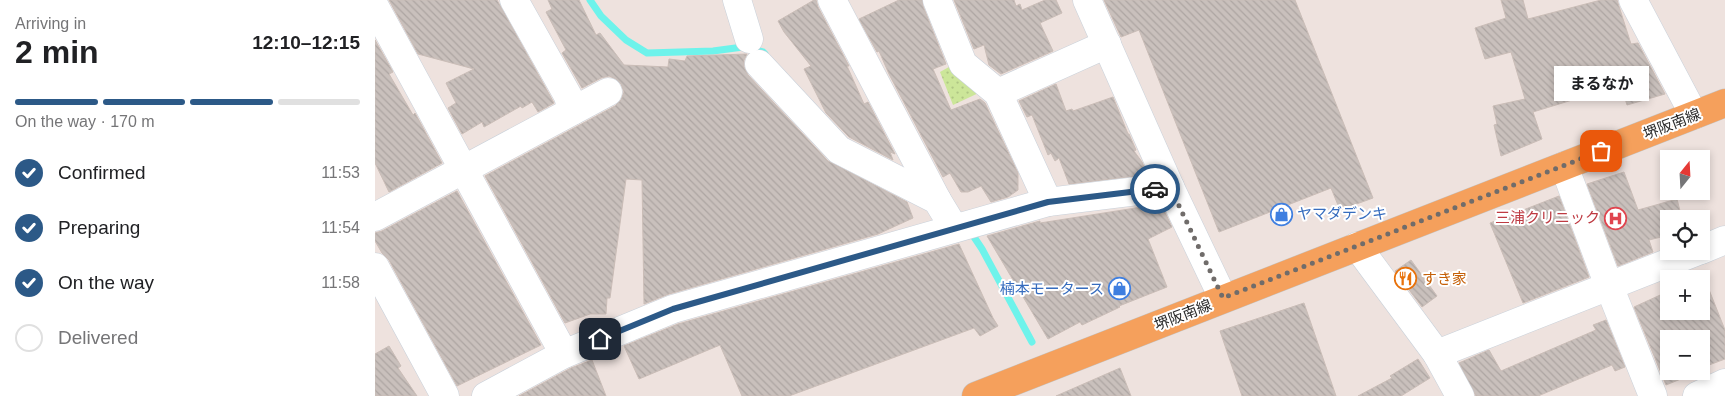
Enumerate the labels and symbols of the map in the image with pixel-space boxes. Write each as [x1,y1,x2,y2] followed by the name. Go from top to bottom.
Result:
[1553,66,1649,101] callout: まるなか
[1641,105,1703,142] street label: 堺阪南線
[1580,130,1622,172] pin
[1660,150,1710,200] north arrow
[1130,164,1180,214] courier
[1269,202,1293,226] shop icon: ヤマダデンキ
[1297,205,1387,222] place label: ヤマダデンキ
[1604,206,1628,230] hospital icon: 三浦クリニック
[1495,209,1600,226] place label: 三浦クリニック
[1394,267,1418,291] restaurant icon: すき家
[1422,270,1467,287] place label: すき家
[1108,277,1132,301] shop icon: 楠本モータース
[1000,280,1104,297] place label: 楠本モータース
[1152,296,1214,333] street label: 堺阪南線
[579,318,621,360] pin

